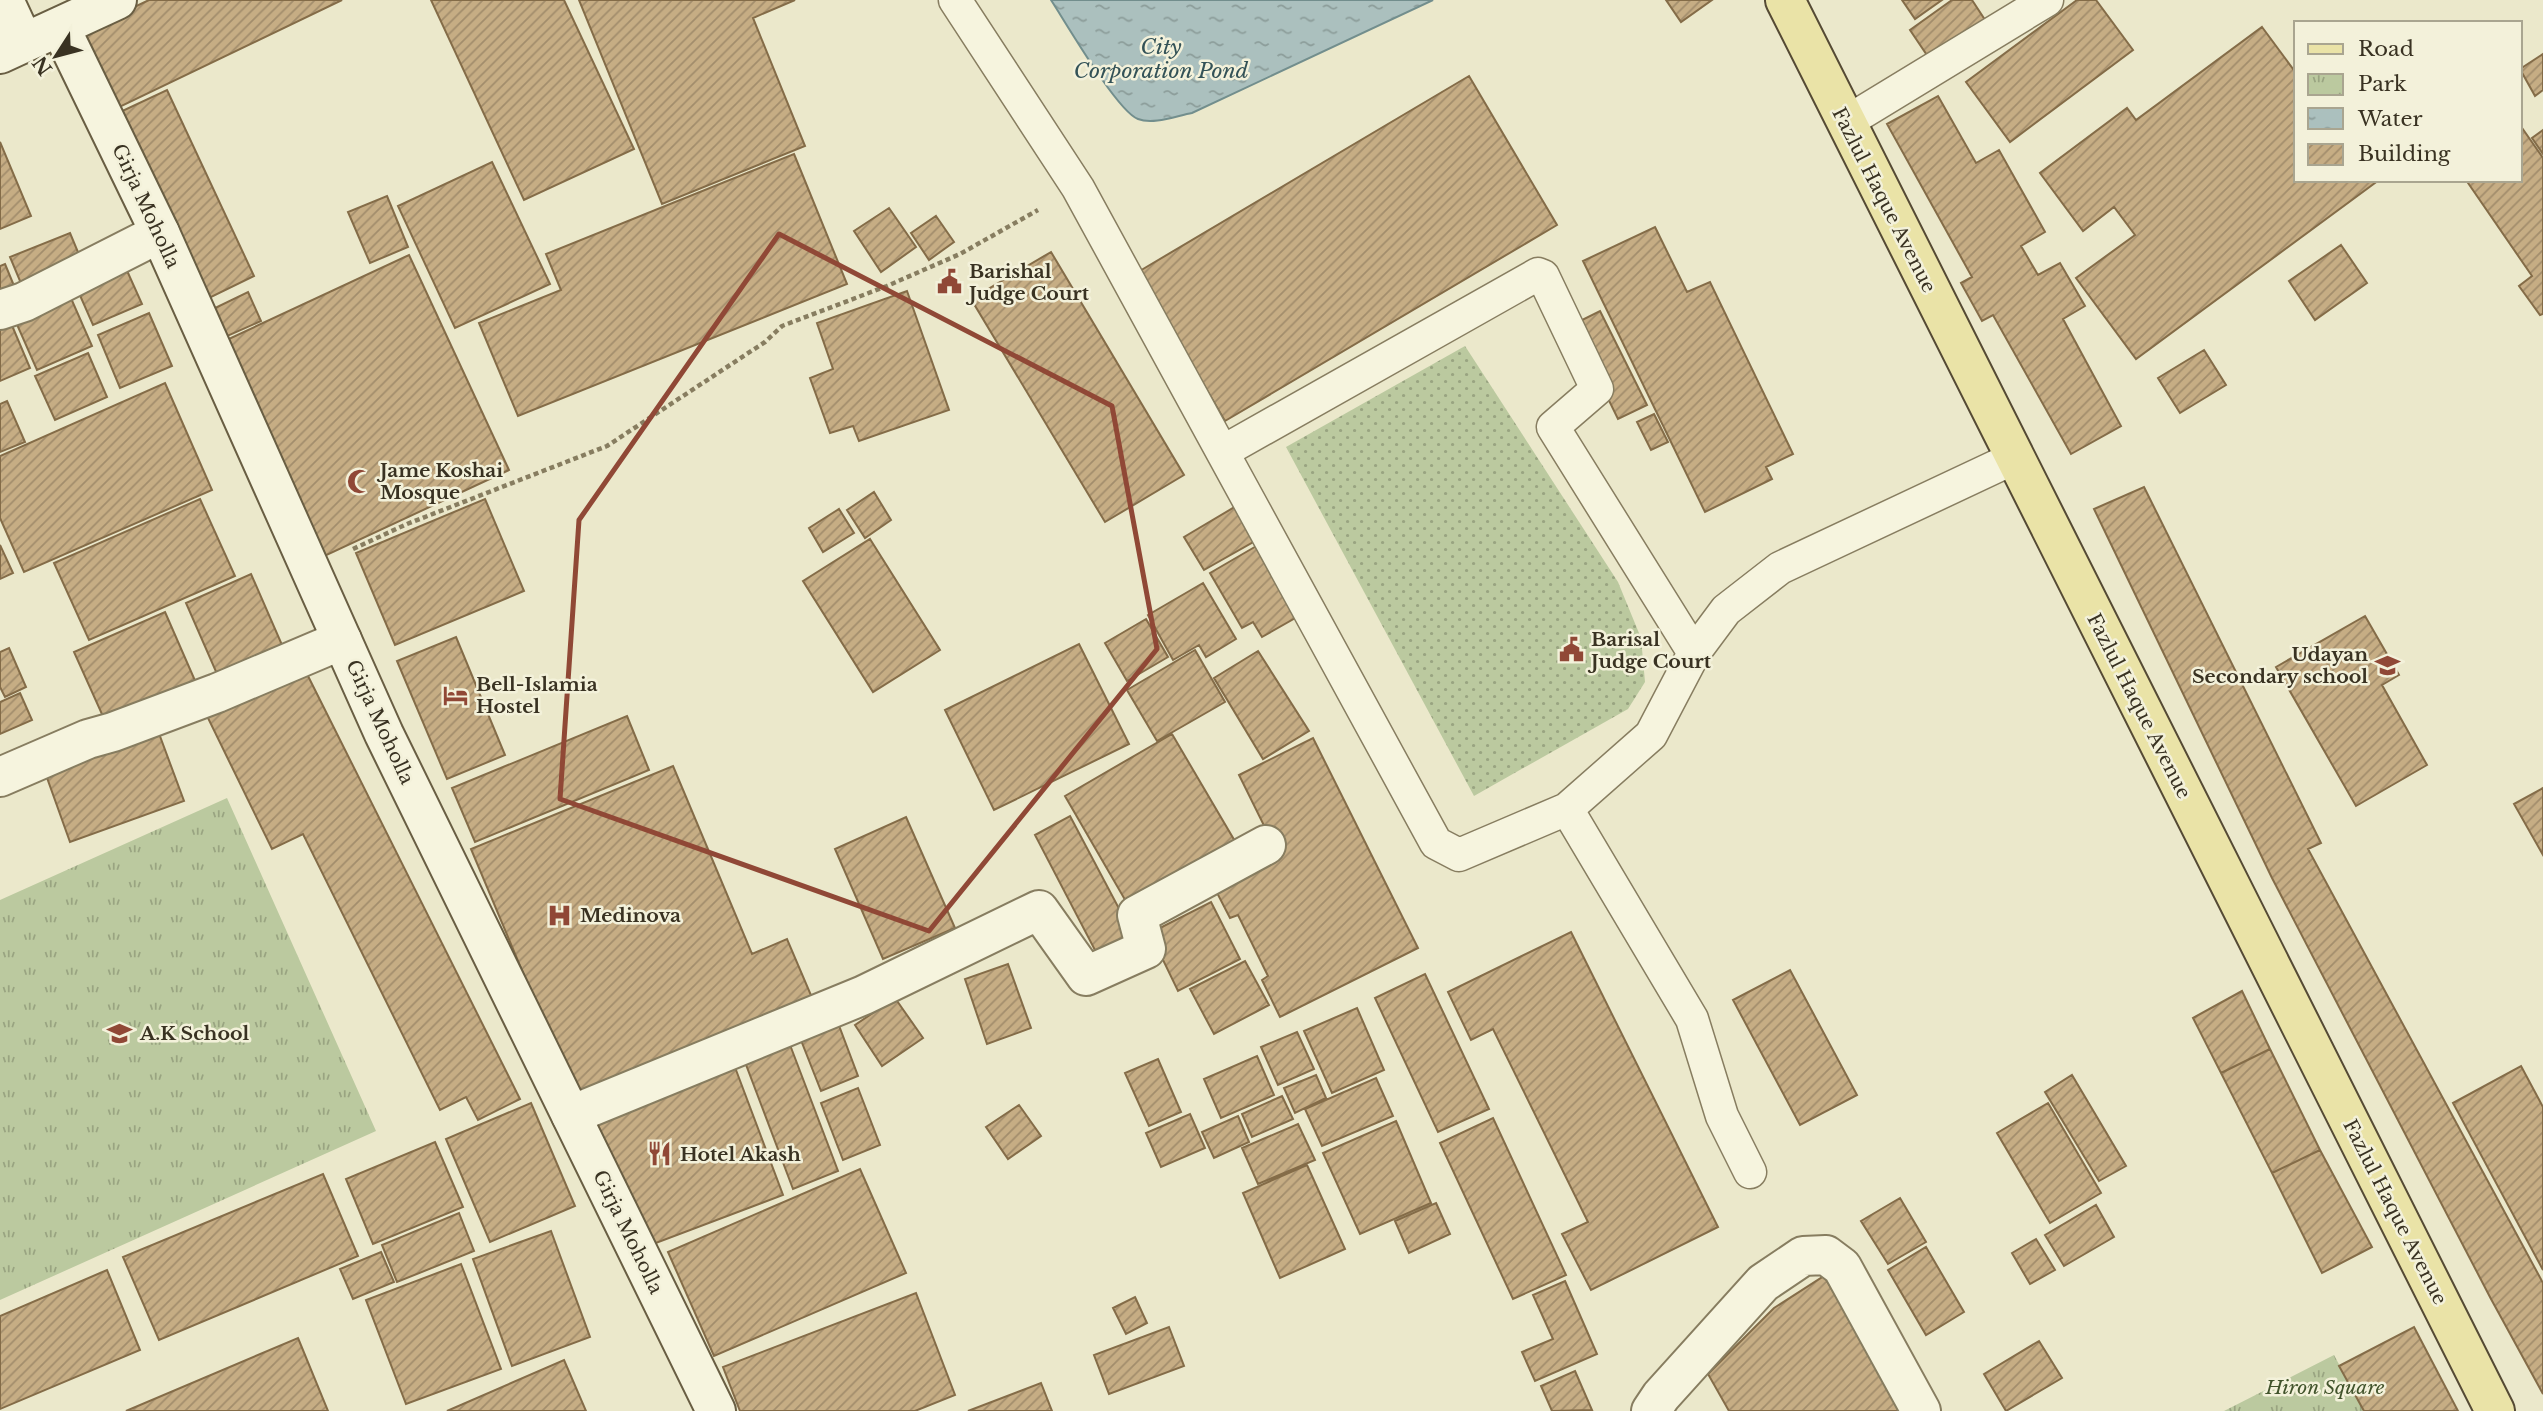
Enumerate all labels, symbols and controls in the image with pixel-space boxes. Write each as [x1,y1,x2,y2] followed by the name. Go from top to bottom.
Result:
[21,21,91,91] north arrow
[2294,21,2522,182] legend
[1074,34,1249,84] water label: City Corporation Pond
[2358,36,2414,62] text: Road
[28,52,57,80] text: N
[2358,71,2407,97] text: Park
[1827,104,1941,296] street label: Fazlul Haque Avenue
[2357,106,2422,132] text: Water
[107,140,185,272] street label: Girja Moholla
[2358,141,2451,167] text: Building
[965,260,1090,305] place label: Barishal Judge Court
[935,268,963,296] public building icon: Barishal Judge Court
[376,459,503,504] place label: Jame Koshai Mosque
[346,467,374,495] mosque icon: Jame Koshai Mosque
[2082,610,2196,802] street label: Fazlul Haque Avenue
[1587,628,1712,673] place label: Barisal Judge Court
[1557,636,1585,664] public building icon: Barisal Judge Court
[2192,643,2368,688] place label: Udayan Secondary school
[2374,651,2402,679] school or university icon: Udayan Secondary school
[341,656,419,788] street label: Girja Moholla
[476,673,598,718] place label: Bell-Islamia Hostel
[442,681,470,709] hotel icon: Bell-Islamia Hostel
[546,901,574,929] hospital icon: Medinova
[580,904,681,927] place label: Medinova
[106,1019,134,1047] school or university icon: A.K School
[139,1022,250,1045] place label: A.K School
[2338,1116,2452,1308] street label: Fazlul Haque Avenue
[646,1140,674,1168] restaurant icon: Hotel Akash
[680,1143,801,1166] place label: Hotel Akash
[588,1166,668,1298] street label: Girja Moholla
[2264,1376,2385,1399] park label: Hiron Square

